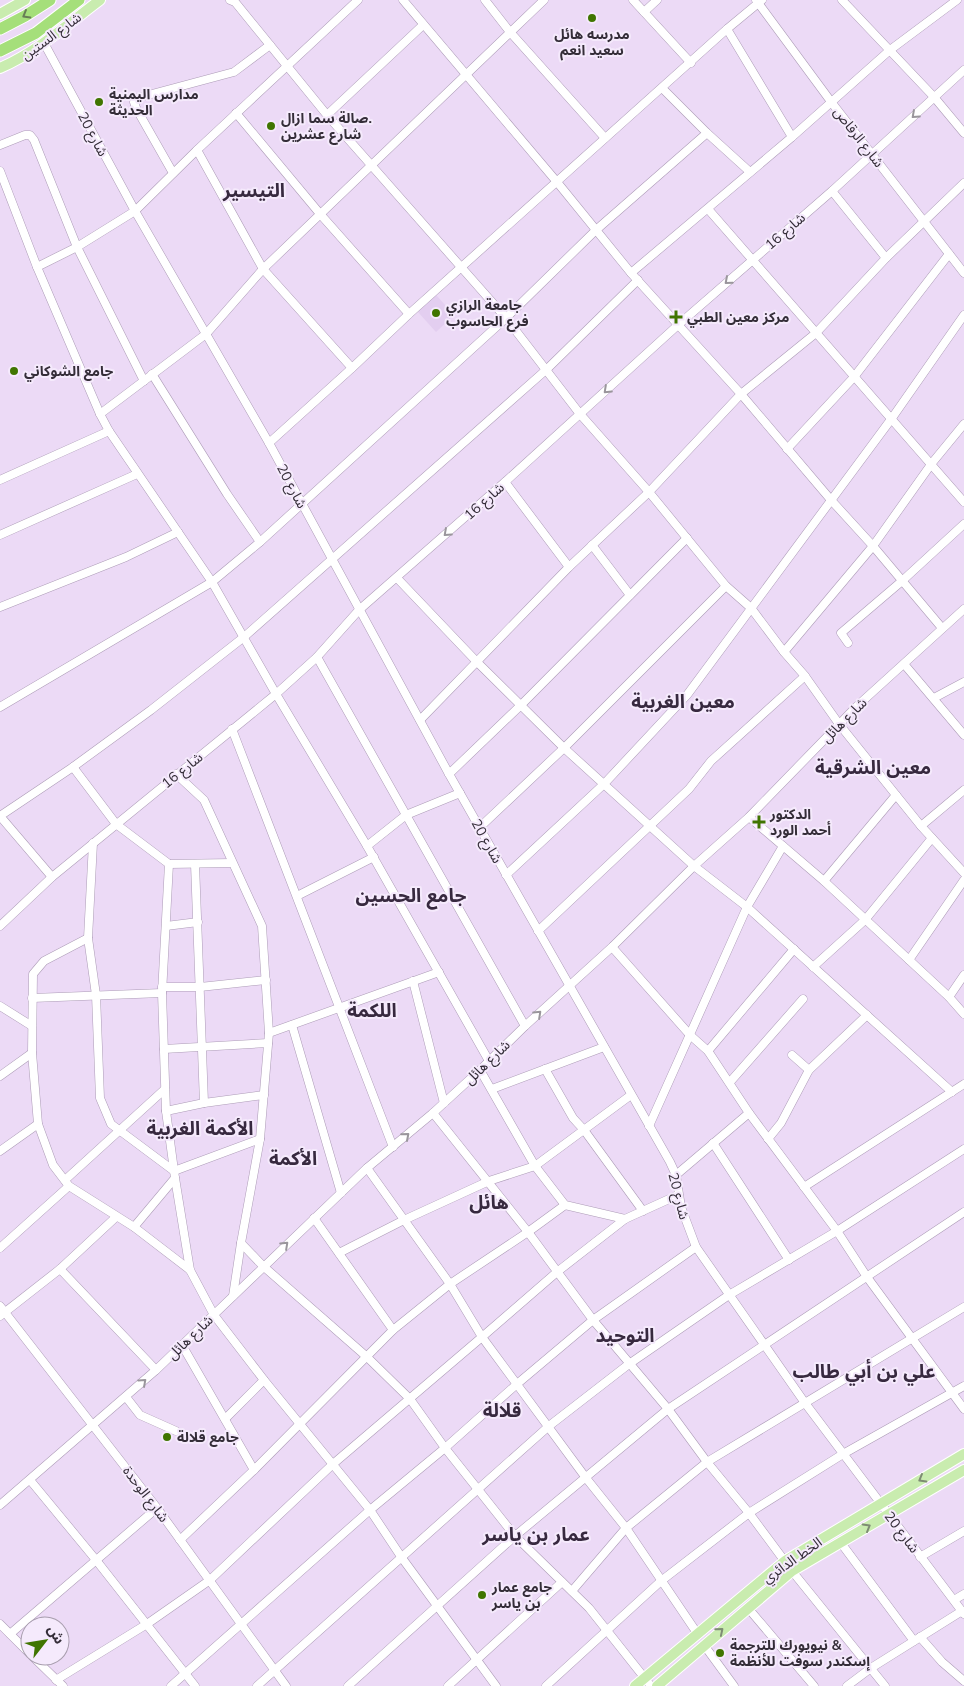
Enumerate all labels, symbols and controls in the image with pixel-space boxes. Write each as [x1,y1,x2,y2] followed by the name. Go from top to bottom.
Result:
[17,8,86,66] street label: شارع الستين
[22,9,31,19] one-way arrow
[586,12,598,24] marker: مدرسه هائل سعيد انعم
[554,25,630,61] place label: مدرسه هائل سعيد انعم
[109,85,199,119] place label: مدارس اليمنية الحديثة
[93,96,105,108] marker: مدارس اليمنية الحديثة
[828,103,888,172] street label: شارع الرقاص
[72,109,112,160] street label: شارع 20
[281,109,372,145] place label: صالة سما ازال. شارع عشرين
[911,109,920,118] one-way arrow
[265,120,277,132] marker: صالة سما ازال. شارع عشرين
[222,178,285,202] district label: التيسير
[761,209,810,255] street label: شارع 16
[724,275,733,284] one-way arrow
[446,296,528,332] place label: جامعة الرازي فرع الحاسوب
[430,307,442,319] marker: جامعة الرازي فرع الحاسوب
[687,308,789,328] place label: مركز معين الطبي
[669,310,683,324] marker: مركز معين الطبي
[24,362,113,382] place label: جامع الشوكاني
[8,365,20,377] marker: جامع الشوكاني
[604,384,613,393] one-way arrow
[271,461,311,512] street label: شارع 20
[460,478,509,525] street label: شارع 16
[444,527,453,536] one-way arrow
[631,689,735,713] district label: معين الغربية
[817,693,872,748] street label: شارع هائل
[158,748,207,794] street label: شارع 16
[815,755,931,779] district label: معين الشرقية
[769,805,831,839] place label: الدكتور أحمد الورد
[752,815,766,829] marker: الدكتور أحمد الورد
[466,816,506,867] street label: شارع 20
[356,883,466,910] district label: جامع الحسين
[347,998,397,1022] district label: اللكمة
[532,1011,541,1020] one-way arrow
[460,1036,515,1090] street label: شارع هائل
[146,1116,254,1140] district label: الأكمة الغربية
[400,1134,409,1142] one-way arrow
[269,1146,317,1170] district label: الأكمة
[663,1171,694,1222] street label: شارع 20
[469,1190,509,1214] district label: هائل
[280,1242,289,1251] one-way arrow
[163,1311,218,1365] street label: شارع هائل
[595,1323,655,1347] district label: التوحيد
[792,1358,936,1386] district label: علي بن أبي طالب
[137,1379,146,1388] one-way arrow
[483,1398,521,1422] district label: قلالة
[177,1428,239,1447] place label: جامع قلالة
[161,1431,173,1443] marker: جامع قلالة
[117,1462,173,1527] street label: شارع الوحدة
[919,1472,928,1482] one-way arrow
[879,1508,924,1558] street label: شارع 20
[481,1522,590,1546] district label: عمار بن ياسر
[861,1524,870,1534] one-way arrow
[759,1533,827,1589] street label: الخط الدائري
[491,1578,552,1612] place label: جامع عمار بن ياسر
[476,1589,488,1601] marker: جامع عمار بن ياسر
[20,1616,70,1666] north arrow
[43,1621,69,1647] text: ش
[715,1628,724,1637] one-way arrow
[730,1636,871,1671] place label: نيويورك للترجمة & إسكندر سوفت للأنظمة
[714,1647,726,1659] marker: نيويورك للترجمة & إسكندر سوفت للأنظمة

